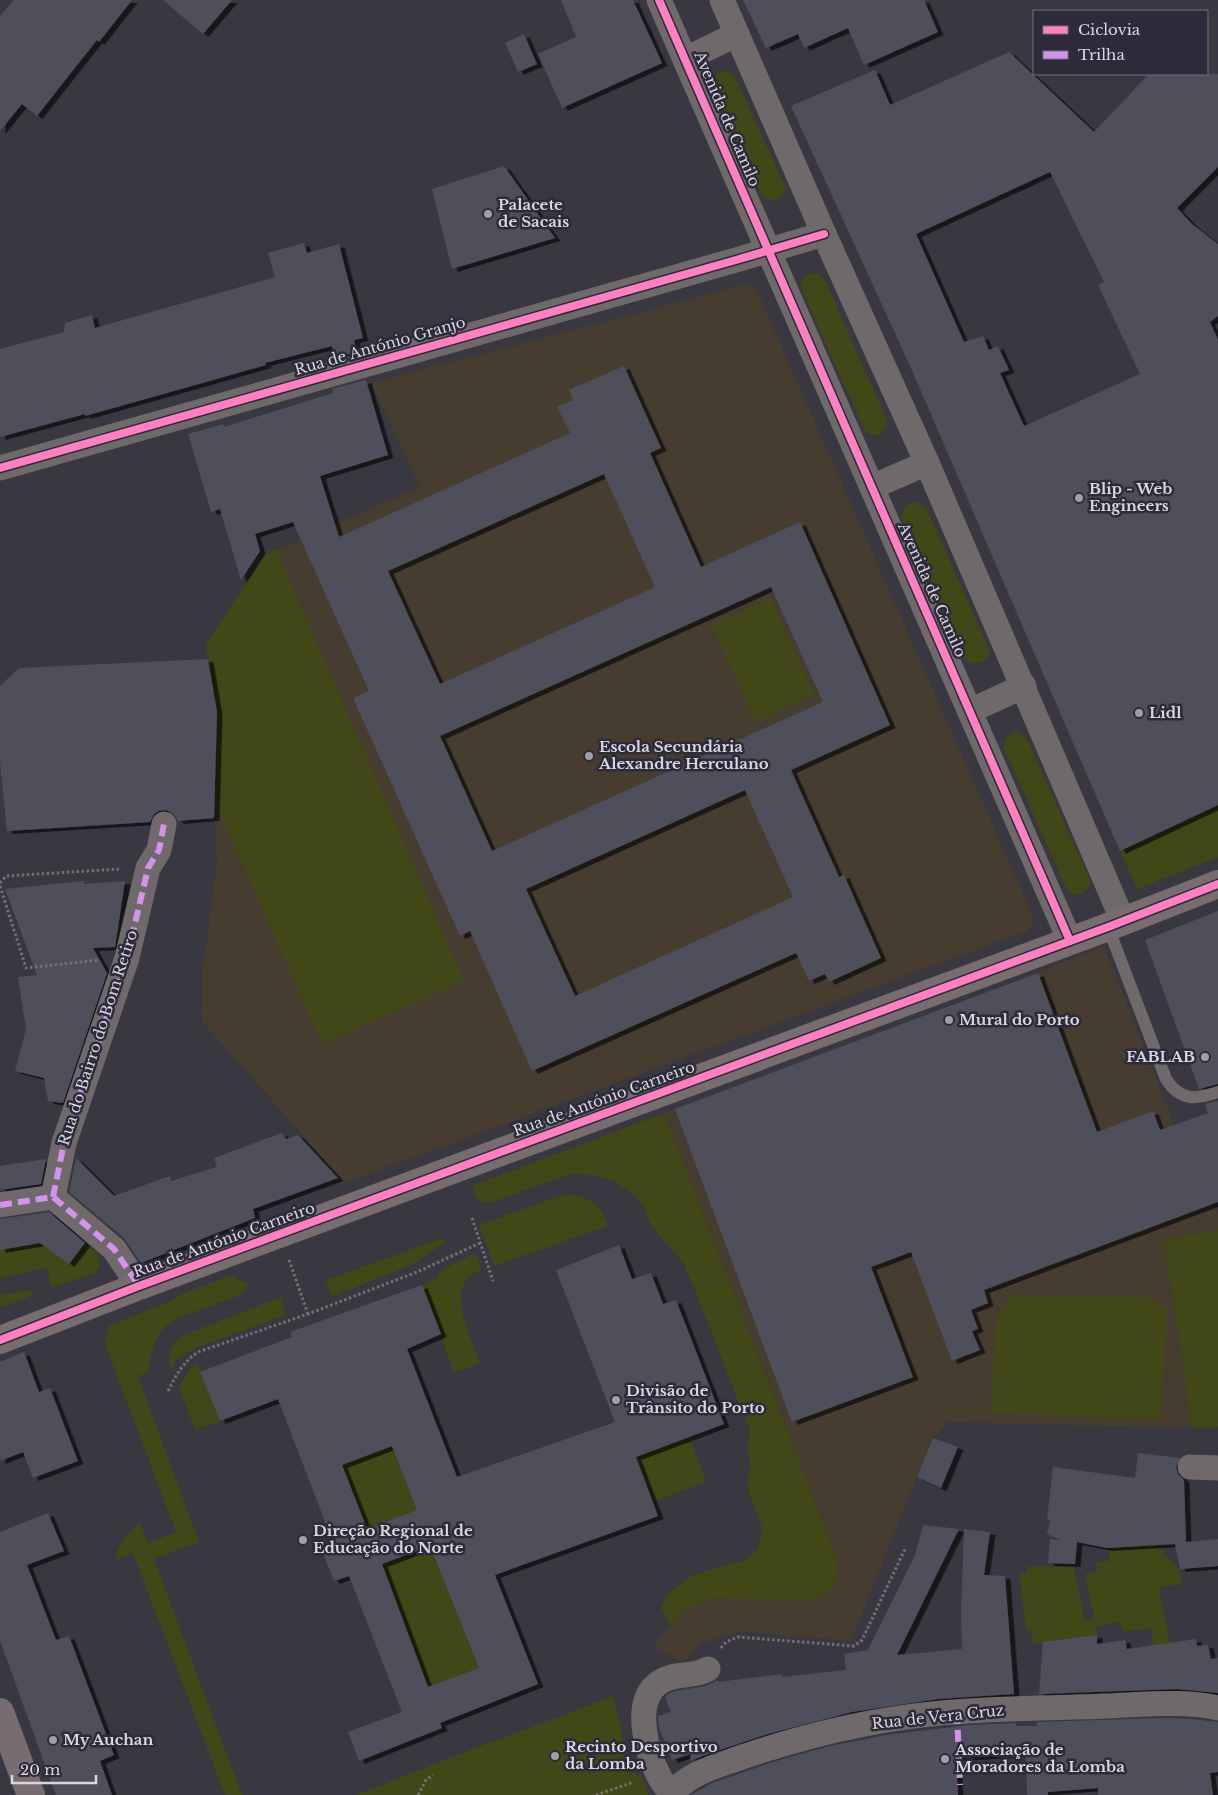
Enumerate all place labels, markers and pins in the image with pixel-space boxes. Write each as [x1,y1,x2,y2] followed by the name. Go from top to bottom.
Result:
[498,195,569,231] place label: Palacete de Sacais
[482,208,494,220] marker: Palacete de Sacais
[1089,479,1172,515] place label: Blip - Web Engineers
[1073,492,1085,504] marker: Blip - Web Engineers
[1149,703,1182,722] place label: Lidl
[1133,707,1145,719] marker: Lidl
[598,737,769,773] place label: Escola Secundária Alexandre Herculano
[583,750,595,762] marker: Escola Secundária Alexandre Herculano
[959,1010,1080,1029] place label: Mural do Porto
[943,1014,955,1026] marker: Mural do Porto
[1126,1047,1195,1066] place label: FABLAB
[1199,1051,1211,1063] marker: FABLAB
[626,1381,765,1417] place label: Divisão de Trânsito do Porto
[610,1394,622,1406] marker: Divisão de Trânsito do Porto
[313,1521,473,1557] place label: Direção Regional de Educação do Norte
[297,1534,309,1546] marker: Direção Regional de Educação do Norte
[63,1730,153,1749] place label: My Auchan
[47,1734,59,1746] marker: My Auchan
[565,1737,718,1773] place label: Recinto Desportivo da Lomba
[954,1740,1125,1776] place label: Associação de Moradores da Lomba
[549,1750,561,1762] marker: Recinto Desportivo da Lomba
[939,1753,951,1765] marker: Associação de Moradores da Lomba

